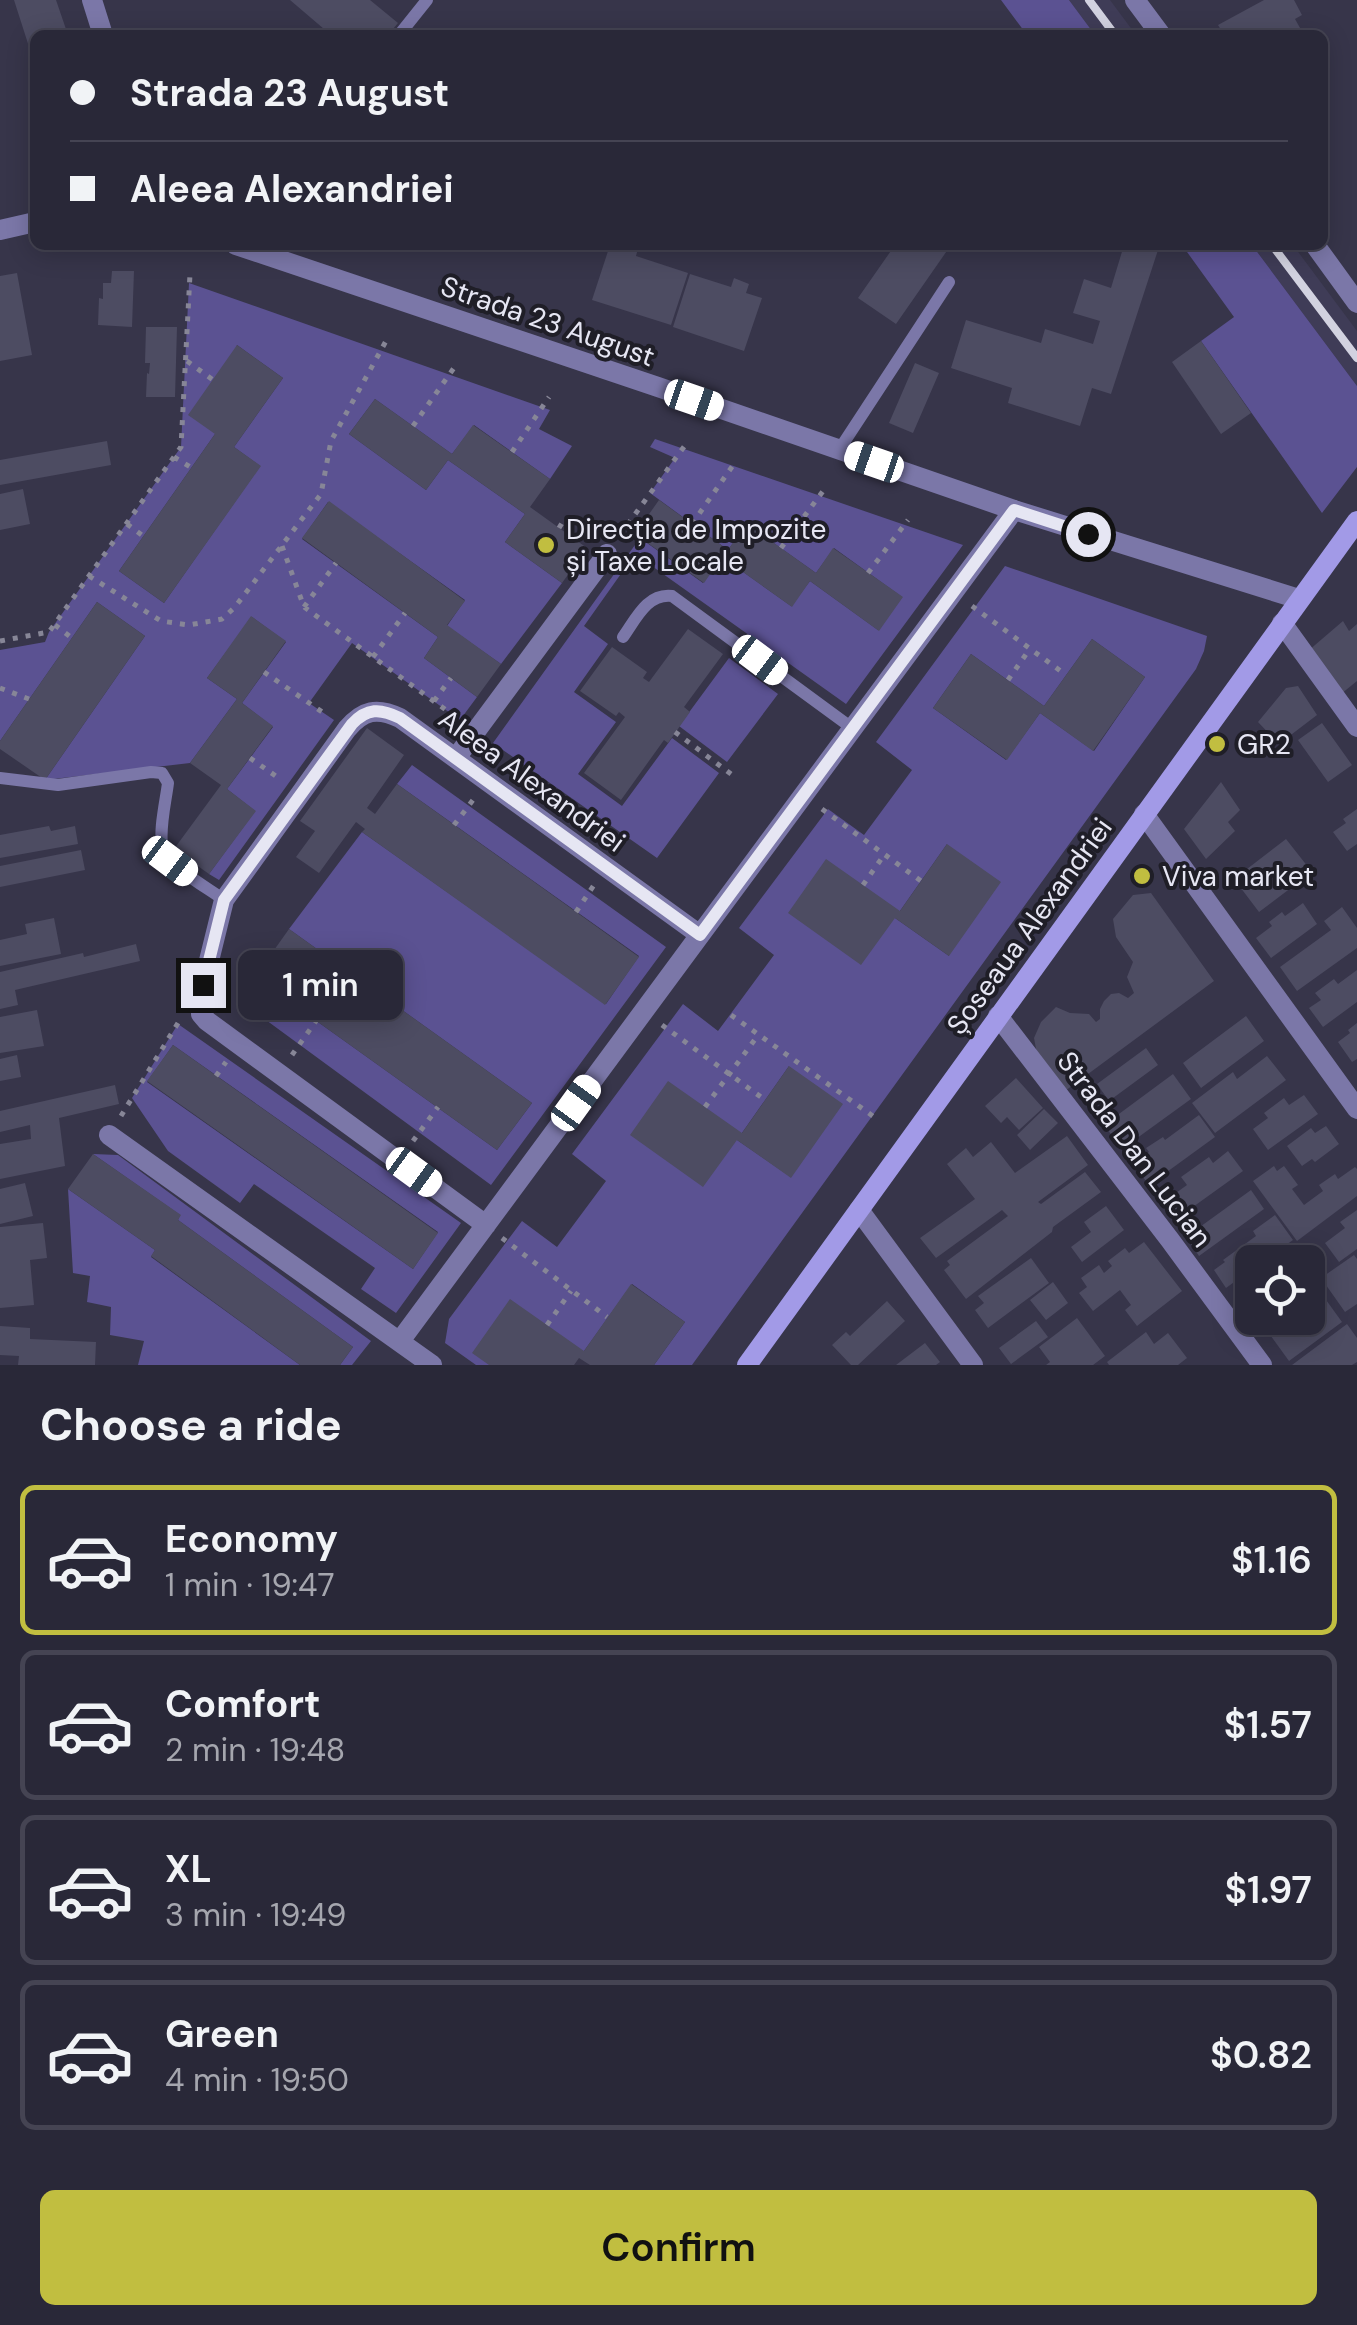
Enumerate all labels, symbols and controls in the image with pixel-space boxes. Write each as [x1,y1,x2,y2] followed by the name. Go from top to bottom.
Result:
[130,68,449,118] text: Strada 23 August
[130,164,454,214] text: Aleea Alexandriei
[436,268,660,375] street label: Strada 23 August
[661,376,727,424] car
[841,438,907,486] car
[566,511,826,580] place label: Direcția de Impozite și Taxe Locale
[1066,512,1111,557] route start
[535,534,557,556] marker: Direcția de Impozite și Taxe Locale
[727,630,793,690] car
[431,700,632,861] street label: Aleea Alexandriei
[1237,726,1291,763] place label: GR2
[1206,733,1228,755] marker: GR2
[938,811,1121,1042] street label: Șoseaua Alexandriei
[137,831,203,891] car
[1162,858,1314,895] place label: Viva market
[1131,865,1153,887] marker: Viva market
[238,950,403,1020] callout: 1 min
[181,963,226,1008] route end
[282,964,359,1006] text: 1 min
[1049,1044,1220,1255] street label: Strada Dan Lucian
[546,1070,606,1136] car
[381,1142,447,1202] car
[1235,1245,1325,1335] map controls
[1235,1245,1325,1335] button: locate
[40,1395,342,1454] text: Choose a ride
[165,1514,338,1564] text: Economy
[45,1515,135,1605] icon: car
[1231,1535,1312,1585] text: $1.16
[165,1564,334,1606] text: 1 min · 19:47
[165,1679,321,1729] text: Comfort
[45,1680,135,1770] icon: car
[1224,1700,1312,1750] text: $1.57
[165,1729,345,1771] text: 2 min · 19:48
[165,1844,212,1894] text: XL
[45,1845,135,1935] icon: car
[1224,1865,1312,1915] text: $1.97
[165,1894,346,1936] text: 3 min · 19:49
[165,2009,279,2059] text: Green
[45,2010,135,2100] icon: car
[1210,2030,1312,2080] text: $0.82
[165,2059,349,2101] text: 4 min · 19:50
[40,2190,1317,2305] button: Confirm

